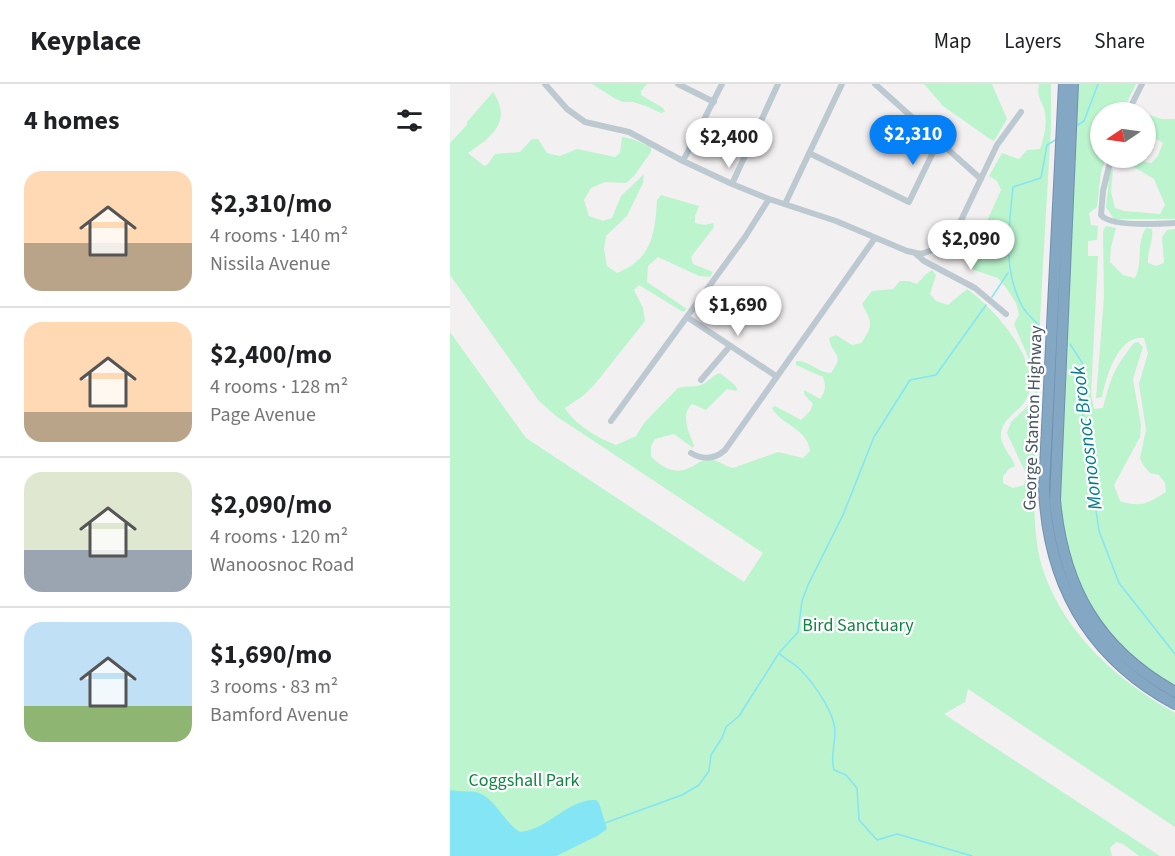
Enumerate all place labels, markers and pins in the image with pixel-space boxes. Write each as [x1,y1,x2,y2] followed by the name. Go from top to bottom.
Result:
[864,115,962,166] pin: $2,310
[680,118,778,169] pin: $2,400
[922,220,1020,271] pin: $2,090
[689,286,787,337] pin: $1,690

